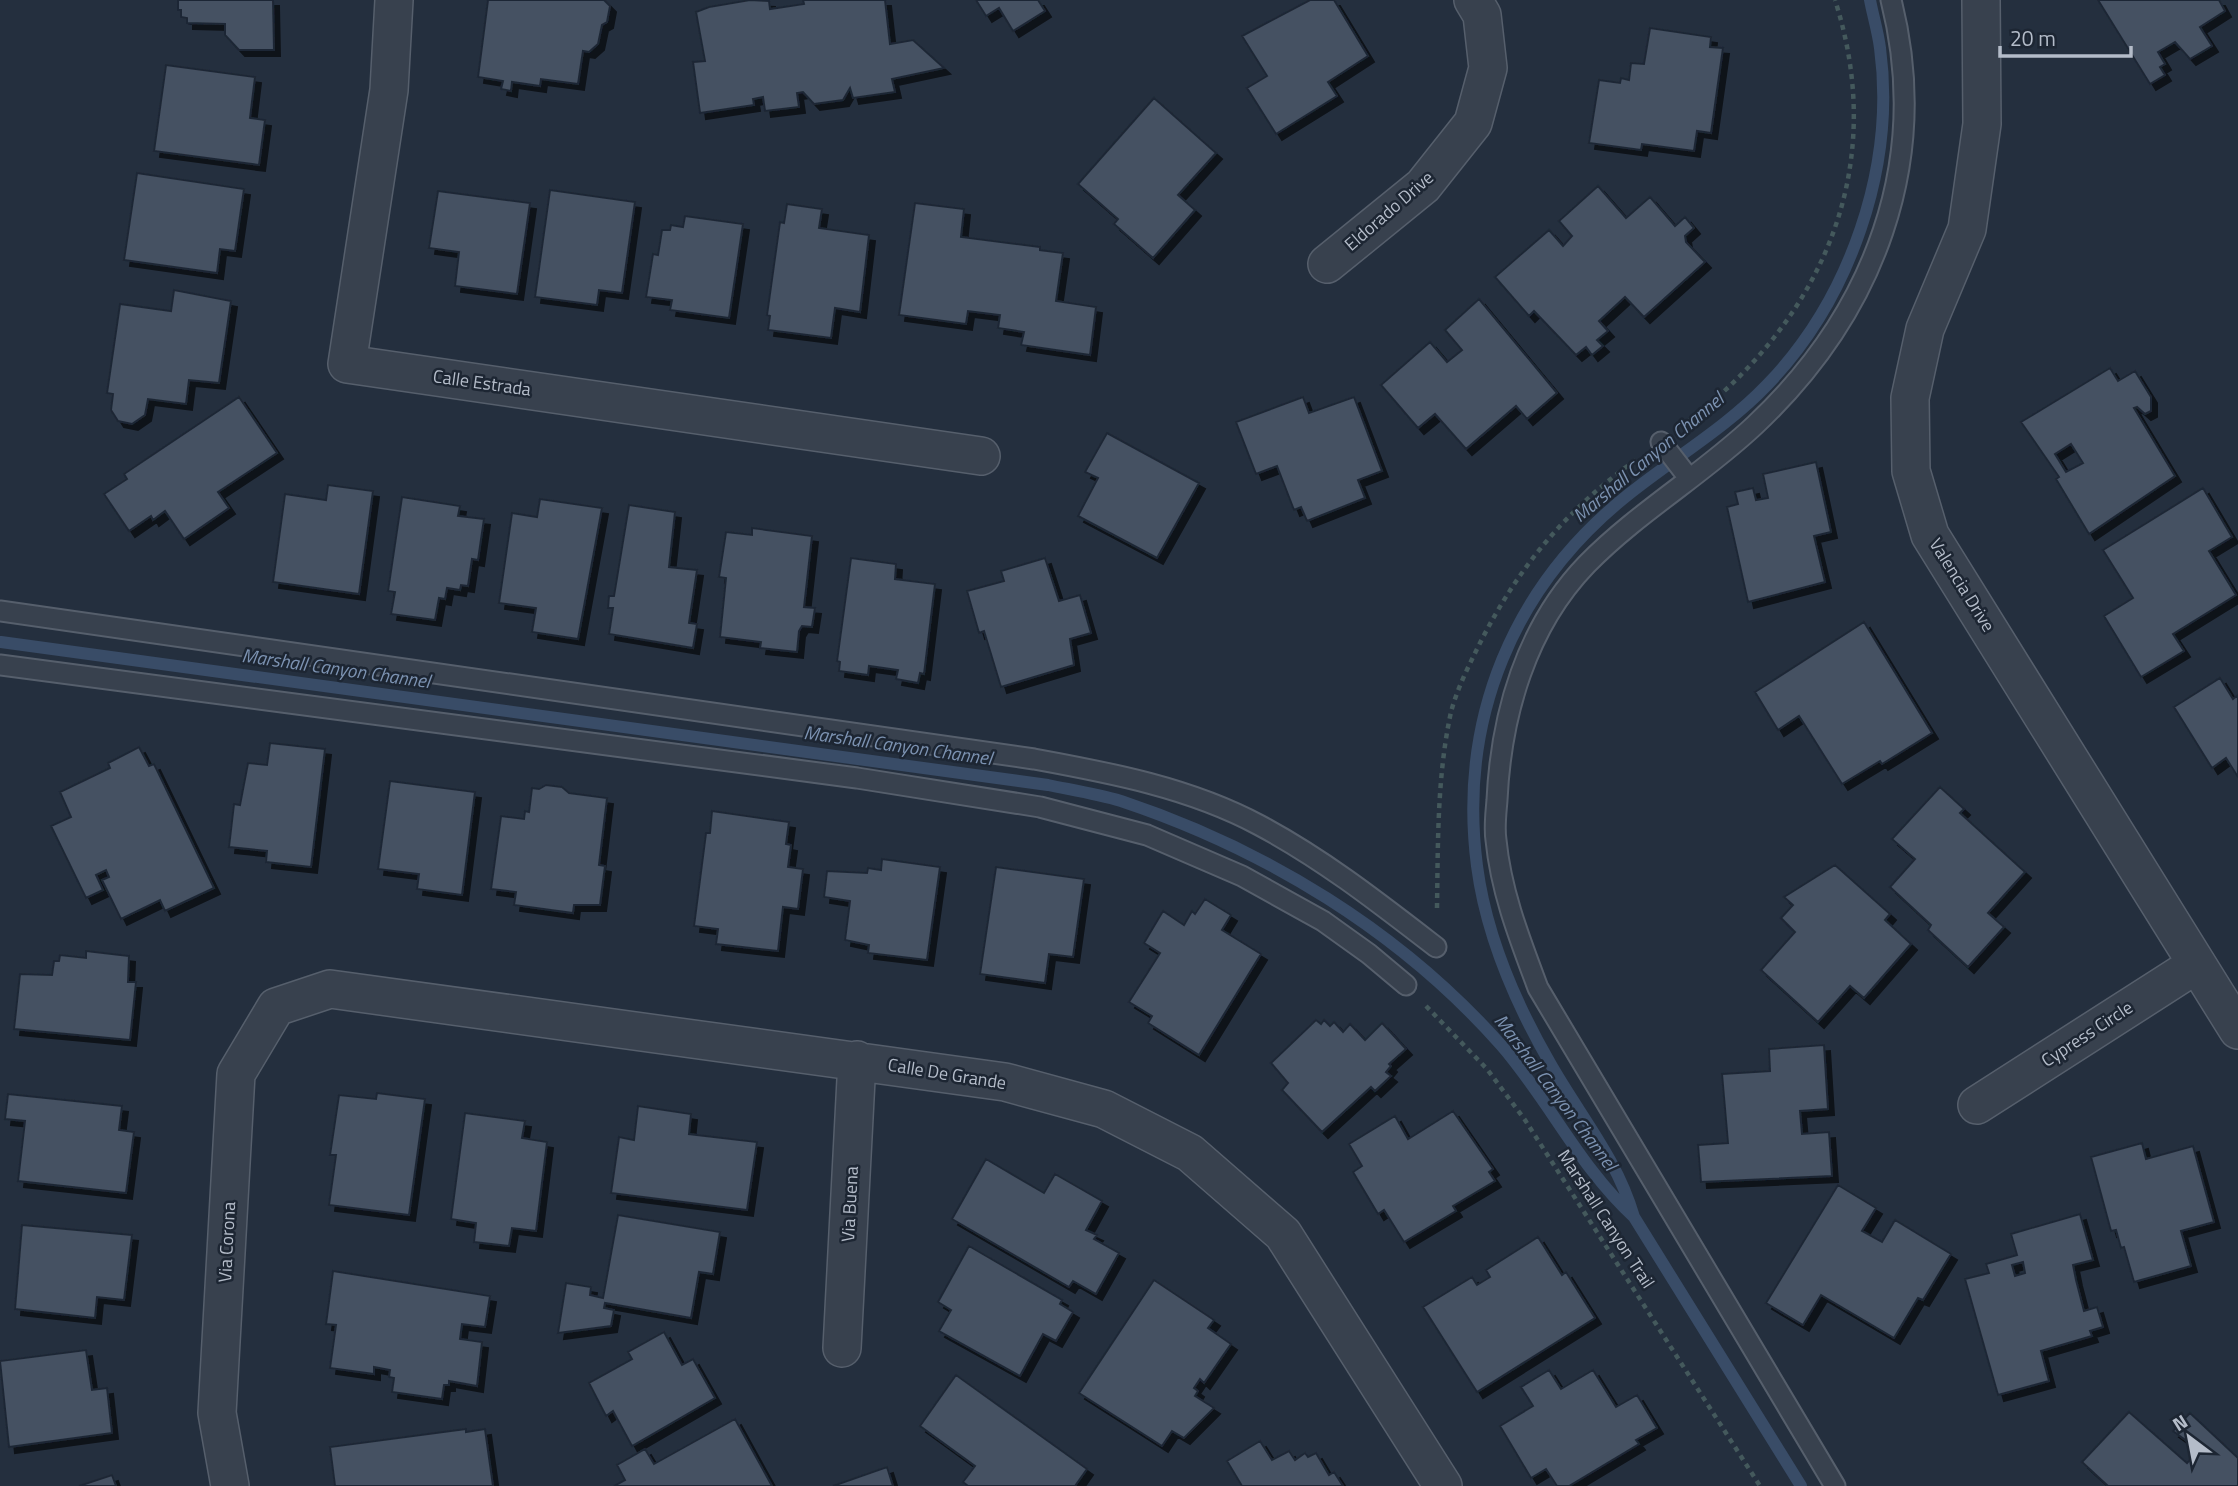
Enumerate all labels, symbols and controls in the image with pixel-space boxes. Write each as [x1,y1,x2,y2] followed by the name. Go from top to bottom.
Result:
[2000,14,2131,58] scale bar
[2010,22,2056,54] text: 20 m
[1338,164,1439,257] street label: Eldorado Drive
[431,362,533,403] street label: Calle Estrada
[1566,383,1731,529] water label: Marshall Canyon Channel
[1923,533,2002,637] street label: Valencia Drive
[240,640,434,695] water label: Marshall Canyon Channel
[802,717,996,772] water label: Marshall Canyon Channel
[2036,994,2138,1073] street label: Cypress Circle
[1488,1007,1626,1178] water label: Marshall Canyon Channel
[886,1051,1008,1096] street label: Calle De Grande
[1551,1144,1662,1294] street label: Marshall Canyon Trail
[834,1165,865,1243] street label: Via Buena
[211,1201,242,1283] street label: Via Corona
[2154,1402,2224,1472] north arrow
[2166,1406,2193,1438] text: N

